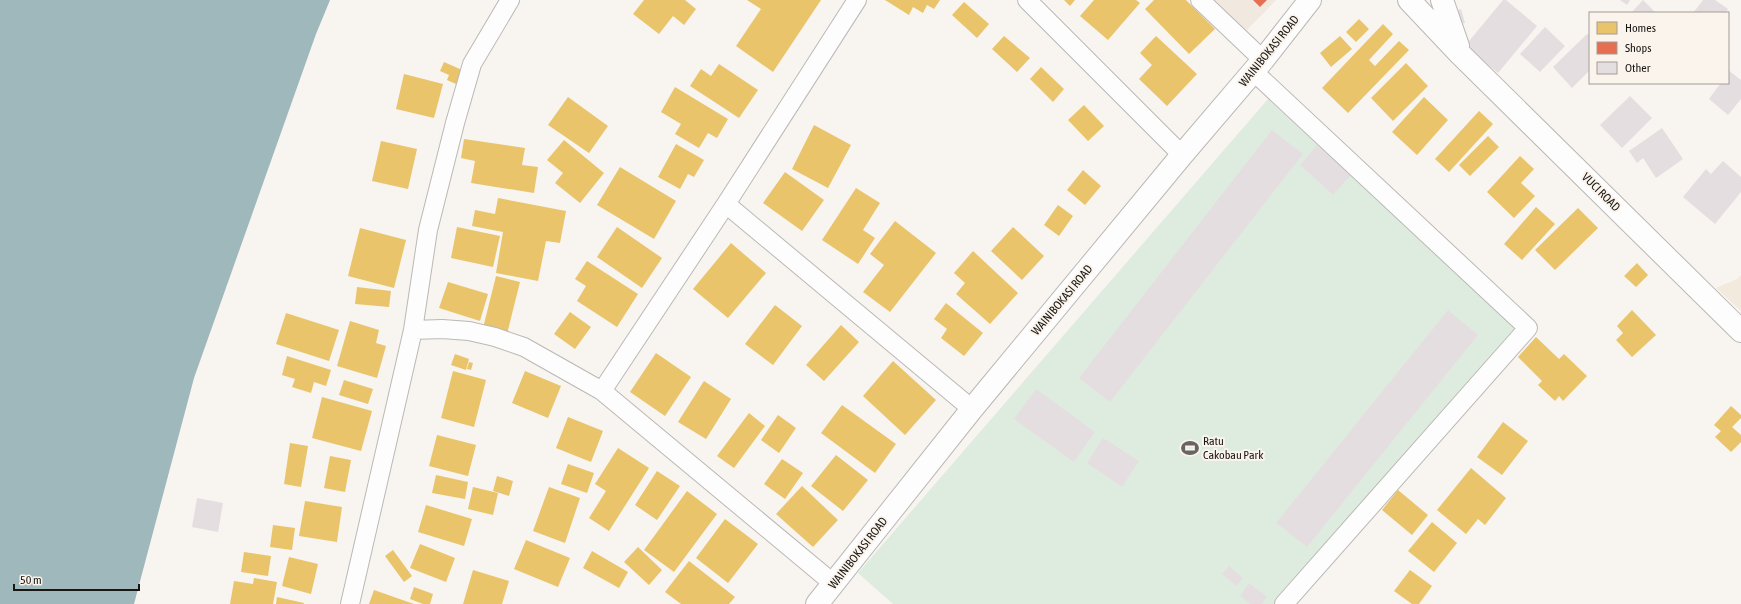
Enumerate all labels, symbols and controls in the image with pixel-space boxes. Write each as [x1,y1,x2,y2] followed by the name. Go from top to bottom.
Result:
[1236,12,1302,89] street label: WAINIBOKASI ROAD
[1589,12,1729,84] legend
[1625,21,1656,35] text: Homes
[1625,41,1651,55] text: Shops
[1625,61,1651,75] text: Other
[1579,170,1623,214] street label: VUCI ROAD
[1029,262,1096,338] street label: WAINIBOKASI ROAD
[1203,434,1264,462] place label: Ratu Cakobau Park
[1180,438,1200,458] sports icon: Ratu Cakobau Park
[826,514,891,592] street label: WAINIBOKASI ROAD
[14,566,139,592] scale bar
[20,573,42,587] text: 50 m

